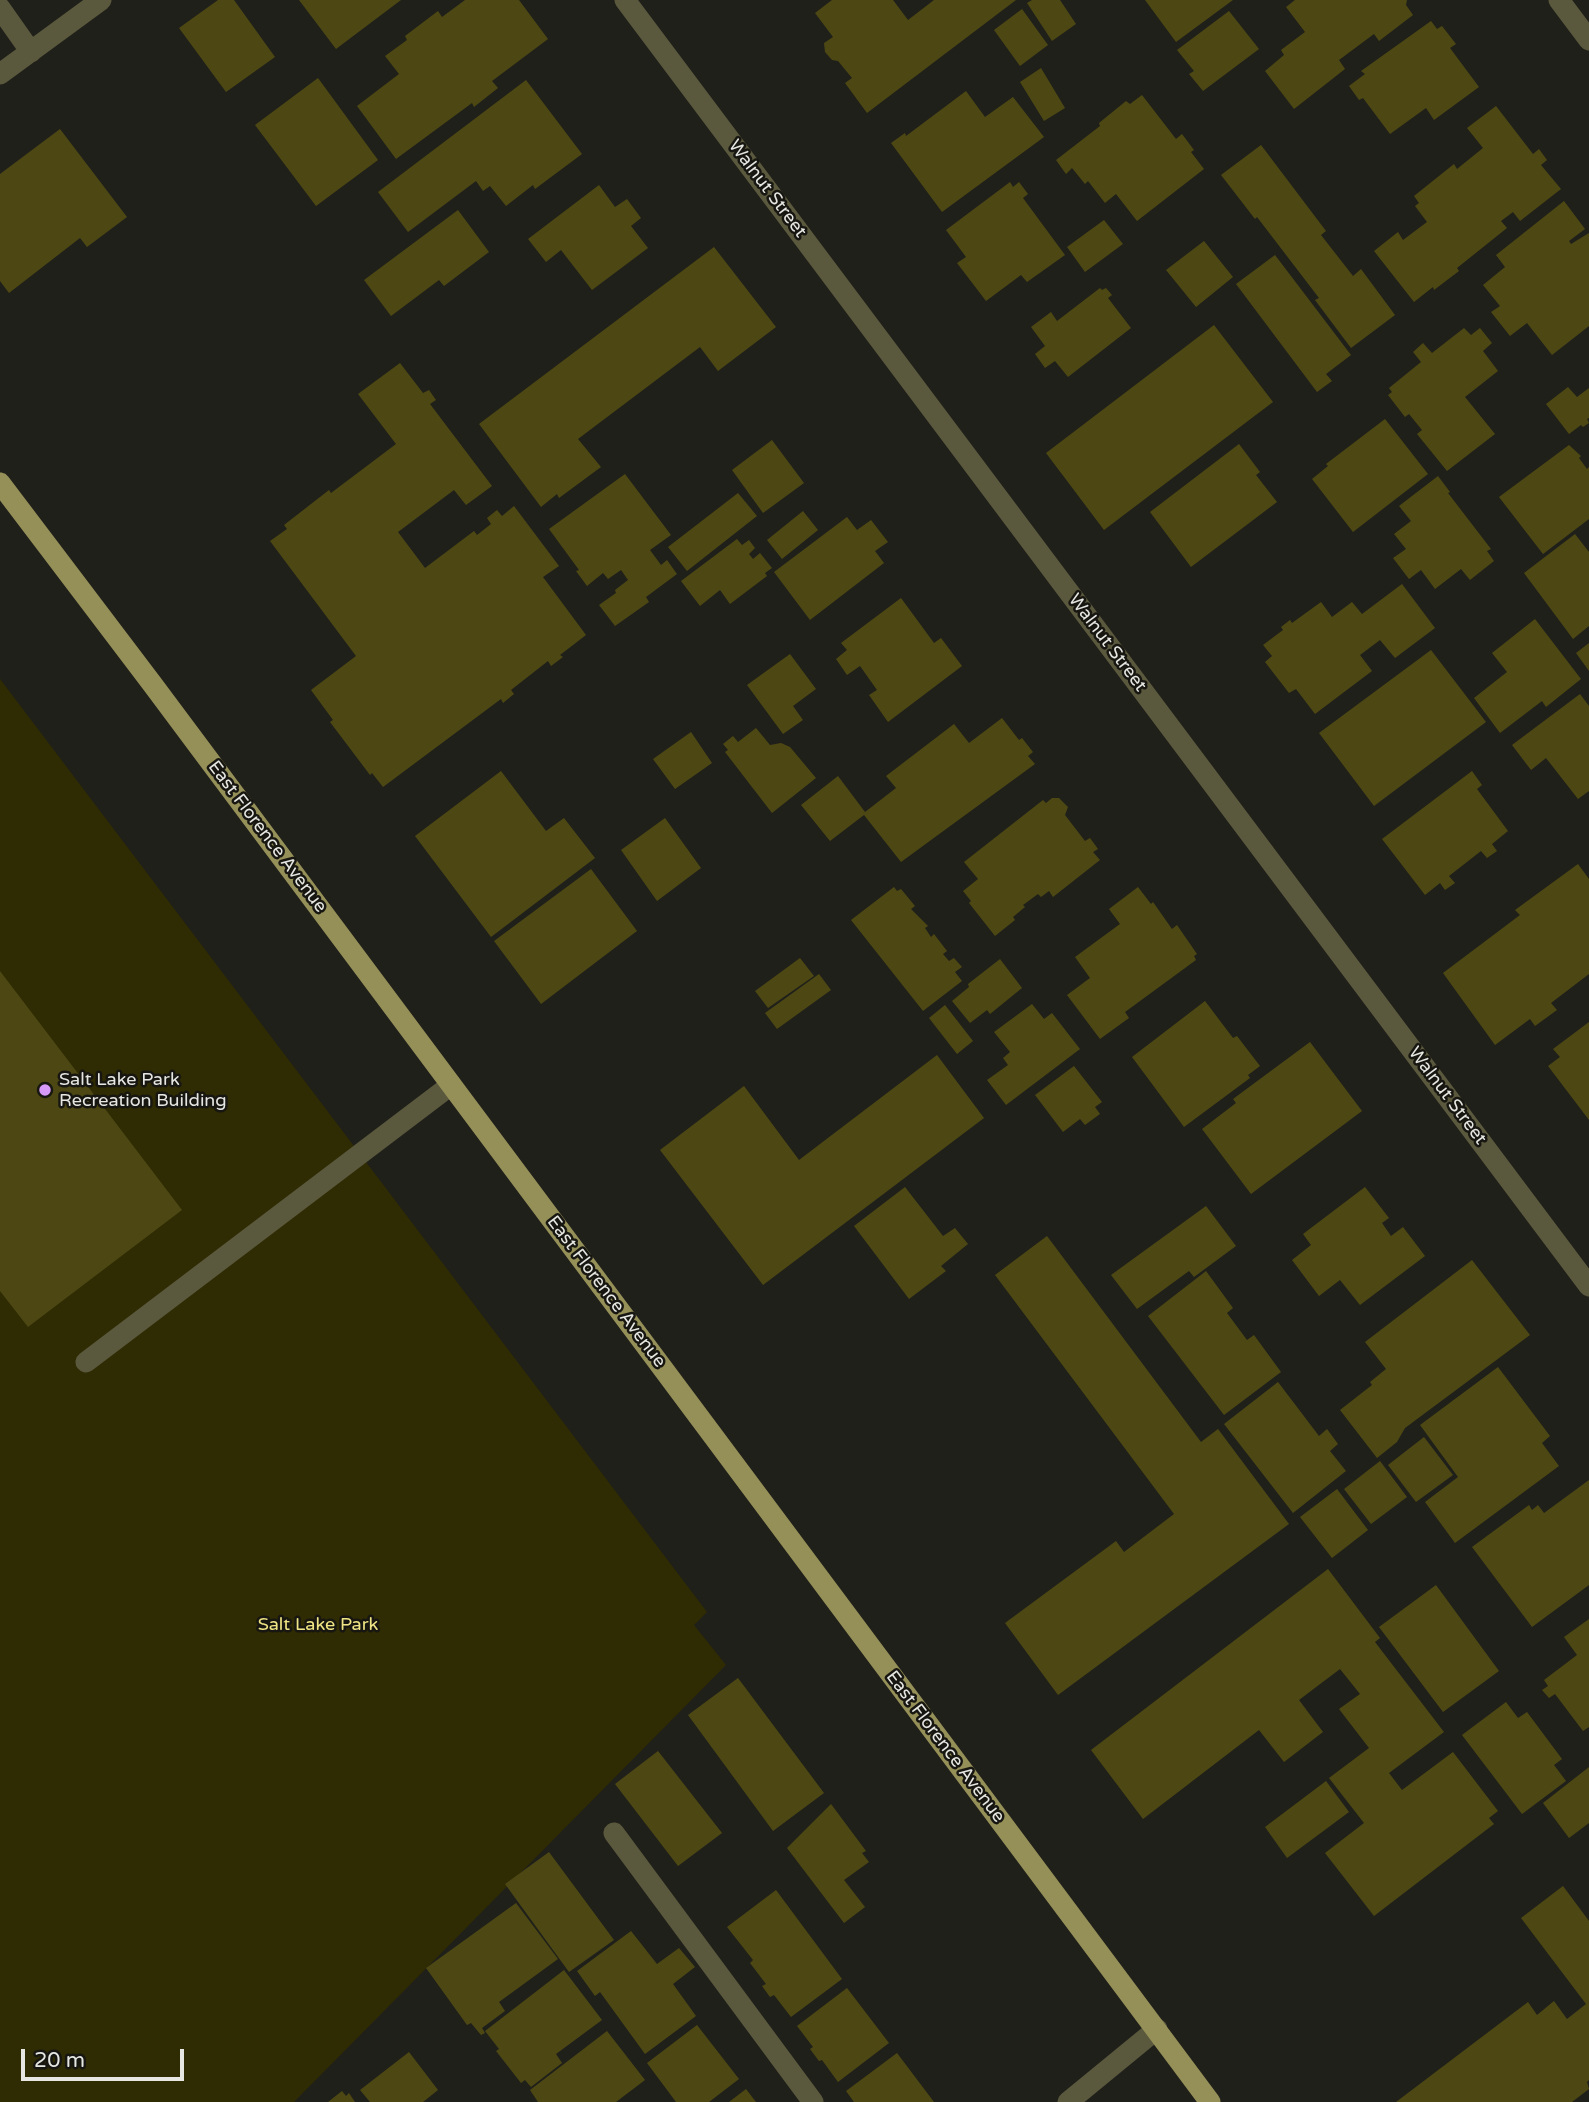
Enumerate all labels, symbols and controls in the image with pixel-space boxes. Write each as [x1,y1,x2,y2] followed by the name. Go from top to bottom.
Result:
[723,136,811,242] street label: Walnut Street
[1063,590,1151,696] street label: Walnut Street
[203,757,331,917] street label: East Florence Avenue
[1403,1043,1491,1149] street label: Walnut Street
[59,1069,227,1112] place label: Salt Lake Park Recreation Building
[37,1082,53,1098] marker: Salt Lake Park Recreation Building
[542,1212,670,1372] street label: East Florence Avenue
[258,1614,378,1636] park label: Salt Lake Park
[881,1667,1009,1827] street label: East Florence Avenue
[24,2036,187,2080] scale bar
[34,2048,85,2073] text: 20 m

